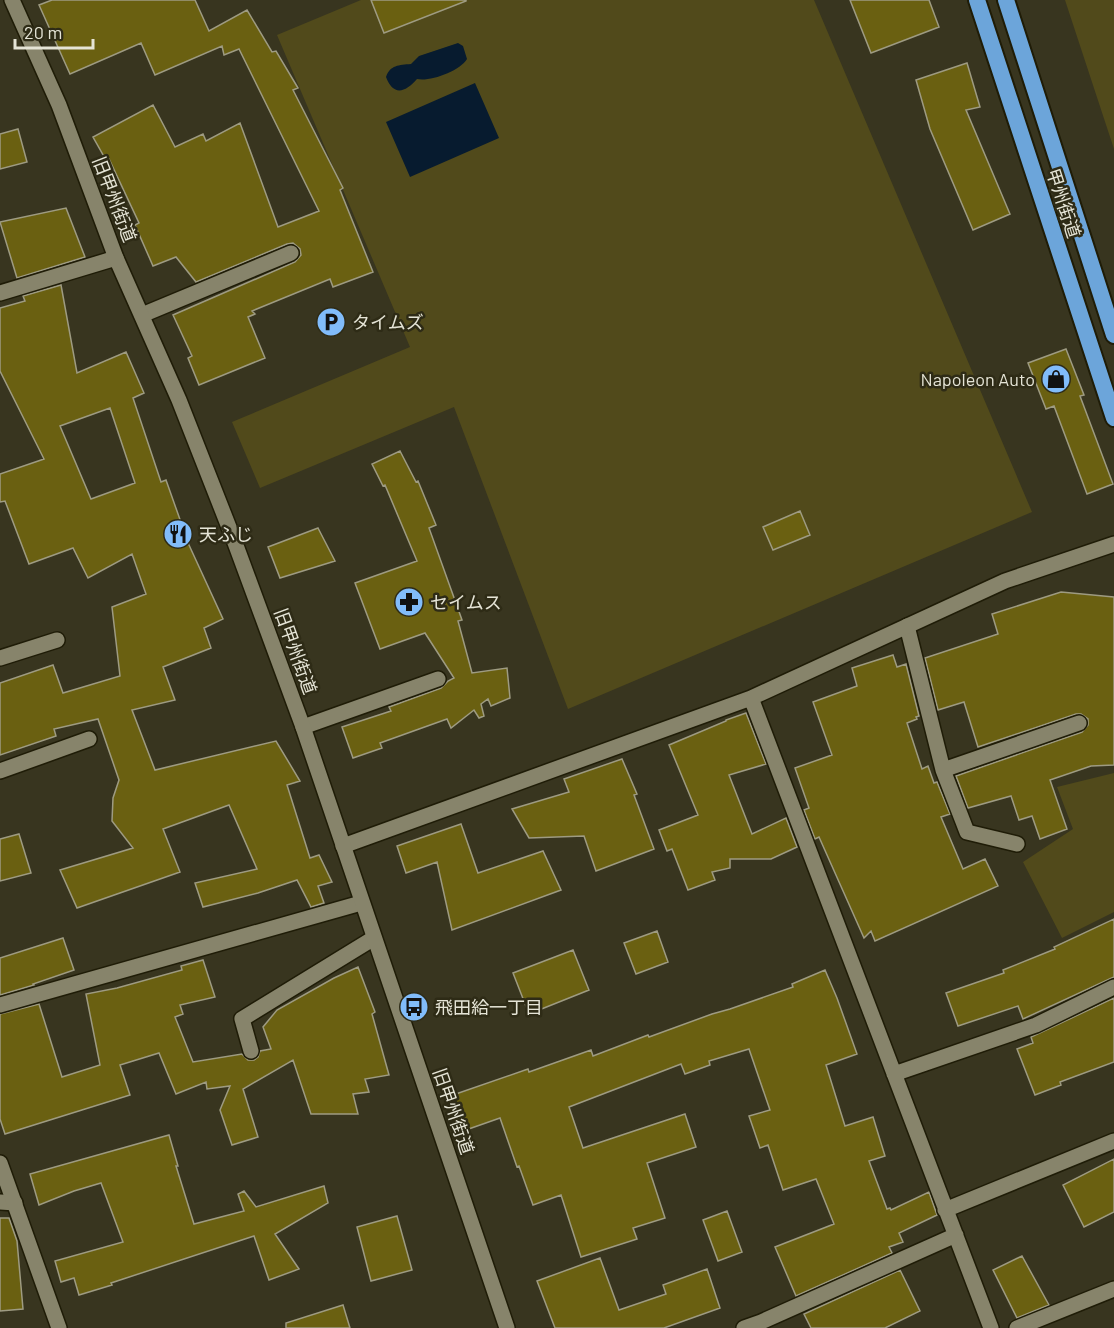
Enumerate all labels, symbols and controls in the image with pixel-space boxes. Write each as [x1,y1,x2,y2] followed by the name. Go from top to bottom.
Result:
[15,12,93,50] scale bar
[24,21,62,43] text: 20 m
[89,153,141,245] street label: 旧甲州街道
[1042,165,1086,241] street label: 甲州街道
[315,306,347,338] parking icon: タイムズ
[352,311,424,333] place label: タイムズ
[1040,363,1072,395] shop icon: Napoleon Auto
[921,368,1035,390] place label: Napoleon Auto
[162,518,194,550] restaurant icon: 天ふじ
[199,523,253,545] place label: 天ふじ
[393,586,425,618] pharmacy icon: セイムス
[430,591,502,613] place label: セイムス
[270,605,322,697] street label: 旧甲州街道
[398,991,430,1023] bus stop icon: 飛田給一丁目
[435,996,543,1018] place label: 飛田給一丁目
[429,1065,479,1157] street label: 旧甲州街道

